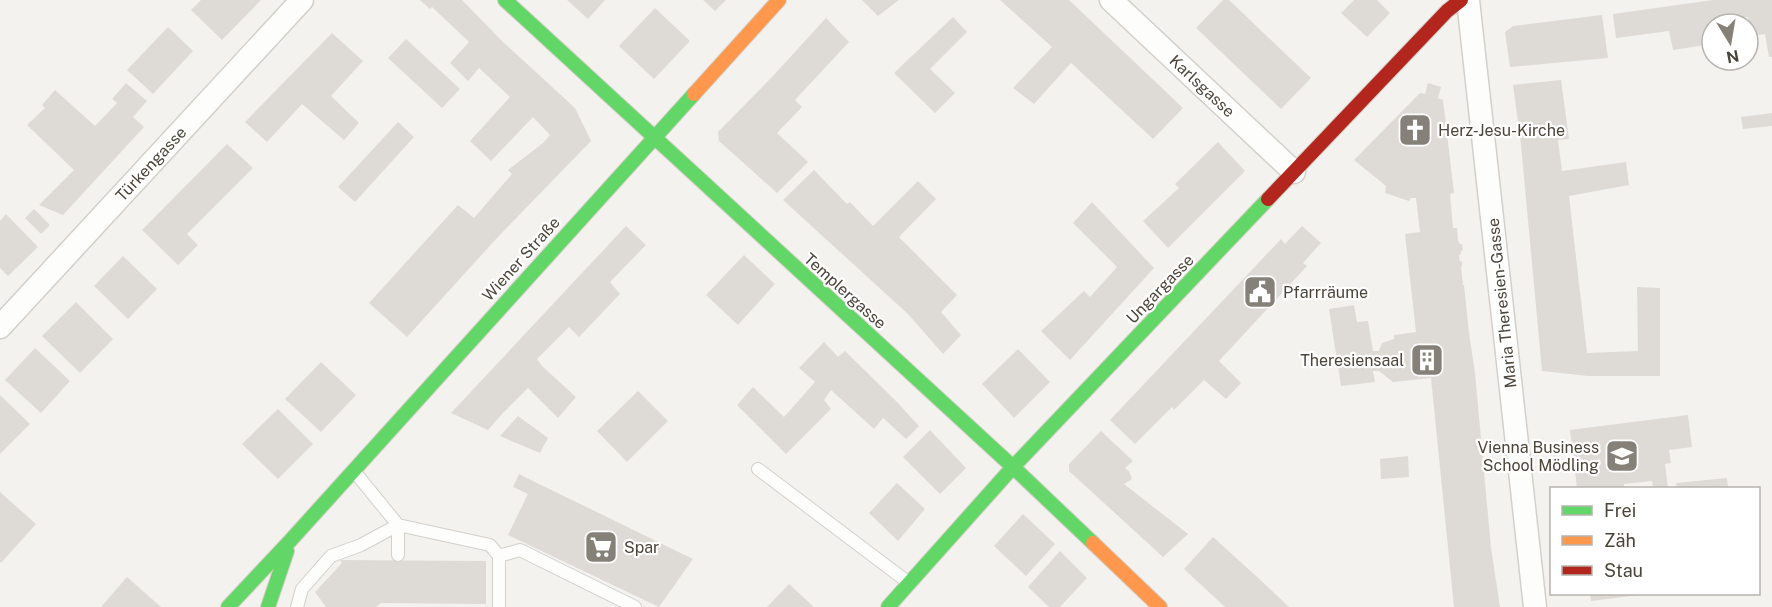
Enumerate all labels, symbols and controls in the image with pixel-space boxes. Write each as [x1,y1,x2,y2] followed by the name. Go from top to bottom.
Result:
[1700,12,1760,72] north arrow
[1725,46,1741,67] text: N
[1165,51,1239,121] street label: Karlsgasse
[1397,112,1433,148] church icon: Herz-Jesu-Kirche
[1438,121,1565,140] place label: Herz-Jesu-Kirche
[112,123,190,205] street label: Türkengasse
[478,213,564,305] street label: Wiener Straße
[1484,217,1520,389] street label: Maria Theresien-Gasse
[800,249,890,333] street label: Templergasse
[1122,250,1198,328] street label: Ungargasse
[1242,274,1278,310] public building icon: Pfarrräume
[1283,283,1368,302] place label: Pfarrräume
[1409,342,1445,378] building icon: Theresiensaal
[1300,351,1404,370] place label: Theresiensaal
[1477,438,1599,475] place label: Vienna Business School Mödling
[1604,438,1640,474] school or university icon: Vienna Business School Mödling
[1550,487,1760,595] legend
[1604,500,1636,521] text: Frei
[583,529,619,565] supermarket icon: Spar
[1604,530,1636,551] text: Zäh
[624,538,659,557] place label: Spar
[1604,560,1643,581] text: Stau

